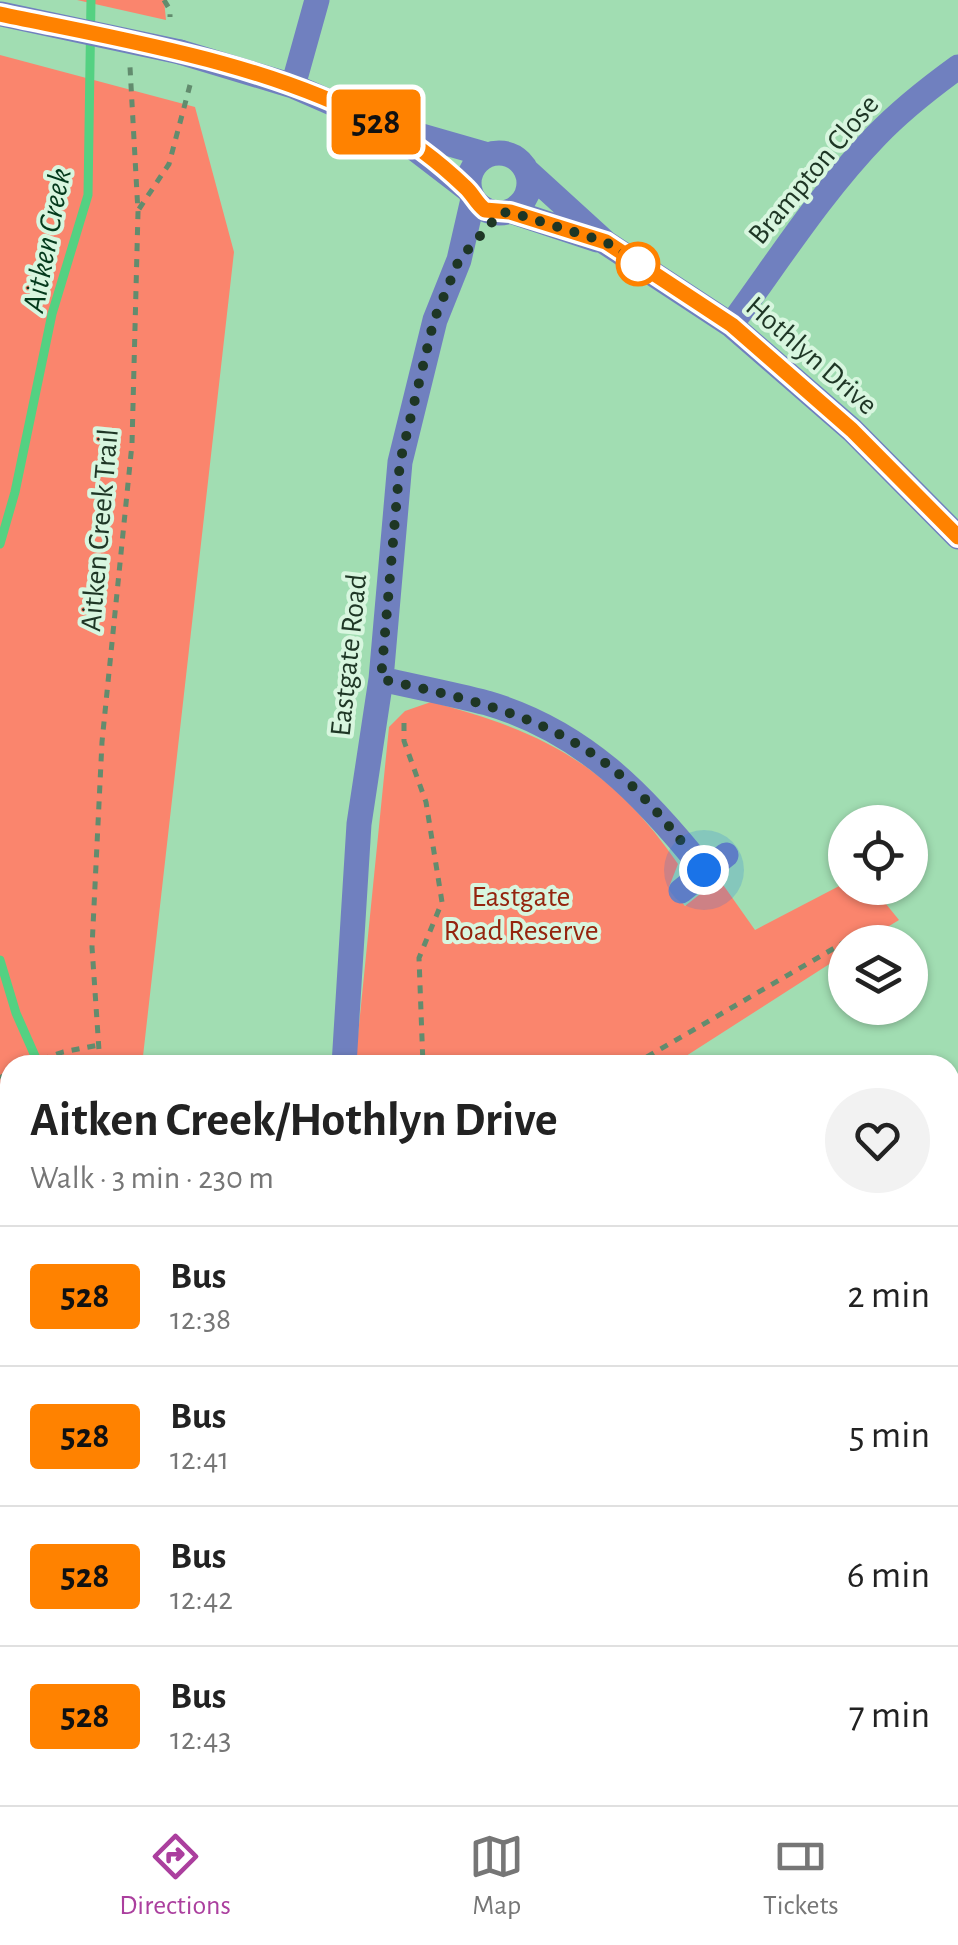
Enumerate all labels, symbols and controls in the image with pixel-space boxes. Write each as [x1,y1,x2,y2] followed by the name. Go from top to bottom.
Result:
[743,89,885,250] street label: Brampton Close
[318,90,434,154] line badge: 528
[352,105,400,140] text: 528
[17,165,77,316] water label: Aitken Creek
[617,243,659,285] unlabelled marker
[740,291,883,420] street label: Hothlyn Drive
[76,428,124,633] street label: Aitken Creek Trail
[326,572,372,738] street label: Eastgate Road
[828,805,928,1025] map controls
[828,805,928,905] button: locate
[679,845,729,895] your location
[443,882,599,946] park label: Eastgate Road Reserve
[828,925,928,1025] button: layers
[825,1088,930,1193] button: heart
[30,1097,558,1145] text: Aitken Creek/Hothlyn Drive
[30,1162,274,1194] text: Walk · 3 min · 230 m
[170,1258,226,1296] text: Bus
[847,1277,930,1315] text: 2 min
[61,1279,109,1314] text: 528
[170,1303,231,1335] text: 12:38
[170,1398,226,1436] text: Bus
[849,1417,930,1455] text: 5 min
[61,1419,109,1454] text: 528
[170,1443,229,1475] text: 12:41
[170,1538,226,1576] text: Bus
[847,1557,930,1595] text: 6 min
[61,1559,109,1594] text: 528
[170,1583,233,1615] text: 12:42
[170,1678,226,1716] text: Bus
[849,1697,930,1735] text: 7 min
[61,1699,109,1734] text: 528
[170,1723,231,1755] text: 12:43
[119,1829,231,1923] tab: Directions
[469,1829,524,1923] tab: Map
[763,1829,839,1923] tab: Tickets

